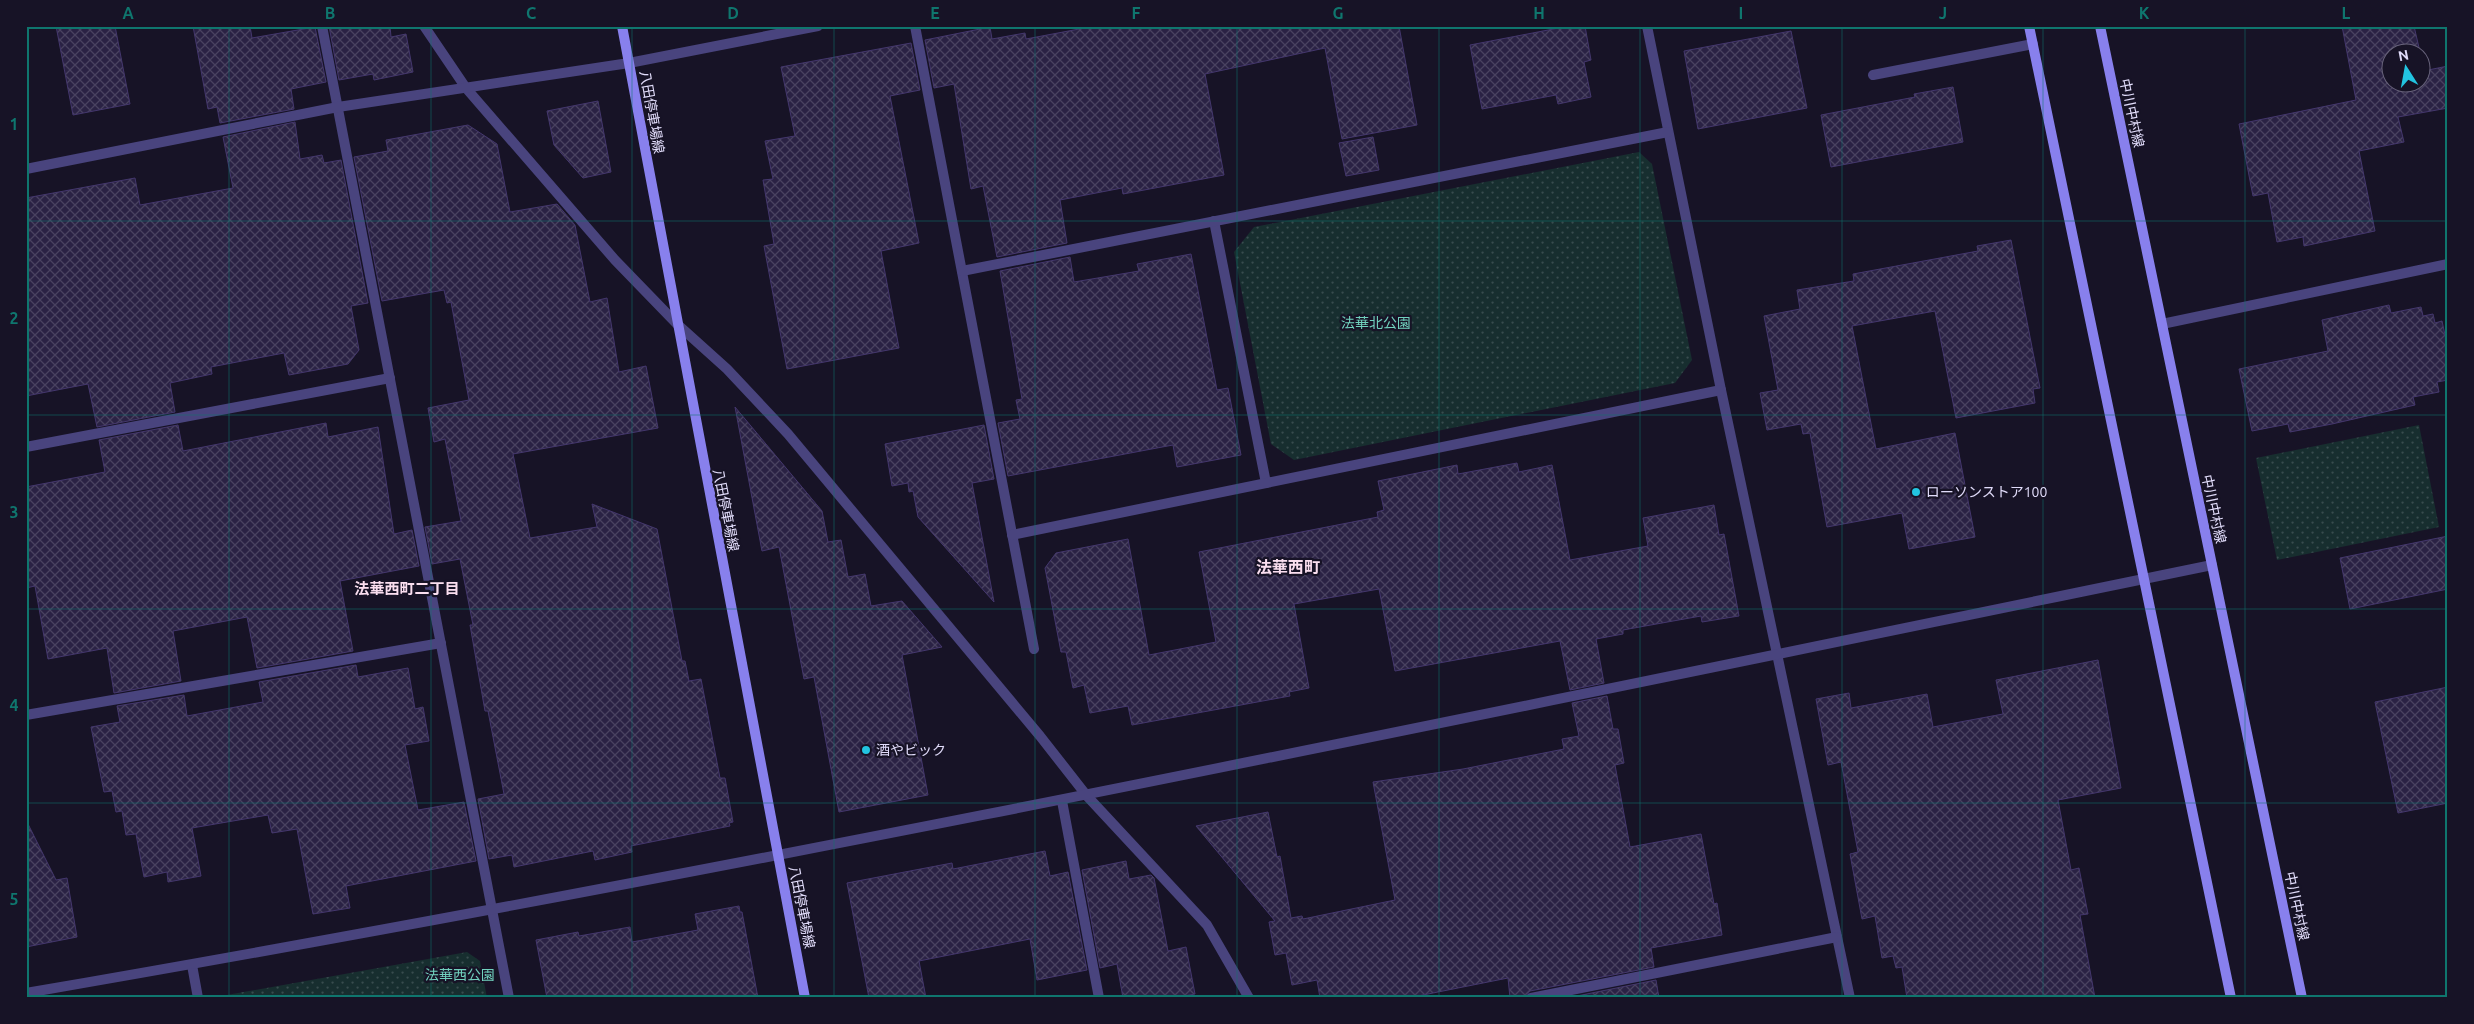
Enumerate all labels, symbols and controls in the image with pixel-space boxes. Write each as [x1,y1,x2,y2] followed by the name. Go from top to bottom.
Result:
[122,4,134,22] text: A
[325,4,335,22] text: B
[526,4,536,22] text: C
[727,4,739,22] text: D
[930,4,940,22] text: E
[1132,4,1141,22] text: F
[1332,4,1344,22] text: G
[1533,4,1545,22] text: H
[1739,4,1743,22] text: I
[1939,4,1947,22] text: J
[2139,4,2150,22] text: K
[2342,4,2351,22] text: L
[2382,42,2432,92] north arrow
[2397,46,2410,64] text: N
[637,69,667,155] street label: 八田停車場線
[2117,77,2147,149] street label: 中川中村線
[9,115,19,133] text: 1
[9,309,19,327] text: 2
[1341,315,1411,331] park label: 法華北公園
[710,467,742,553] street label: 八田停車場線
[2199,473,2229,545] street label: 中川中村線
[1926,484,2048,500] place label: ローソンストア100
[1910,486,1922,498] marker: ローソンストア100
[9,503,19,521] text: 3
[1256,558,1320,576] district label: 法華西町
[354,580,460,597] district label: 法華西町二丁目
[9,696,19,714] text: 4
[876,742,946,758] place label: 酒やビック
[860,744,872,756] marker: 酒やビック
[786,864,818,950] street label: 八田停車場線
[2282,870,2312,942] street label: 中川中村線
[9,890,19,908] text: 5
[425,967,495,983] park label: 法華西公園

